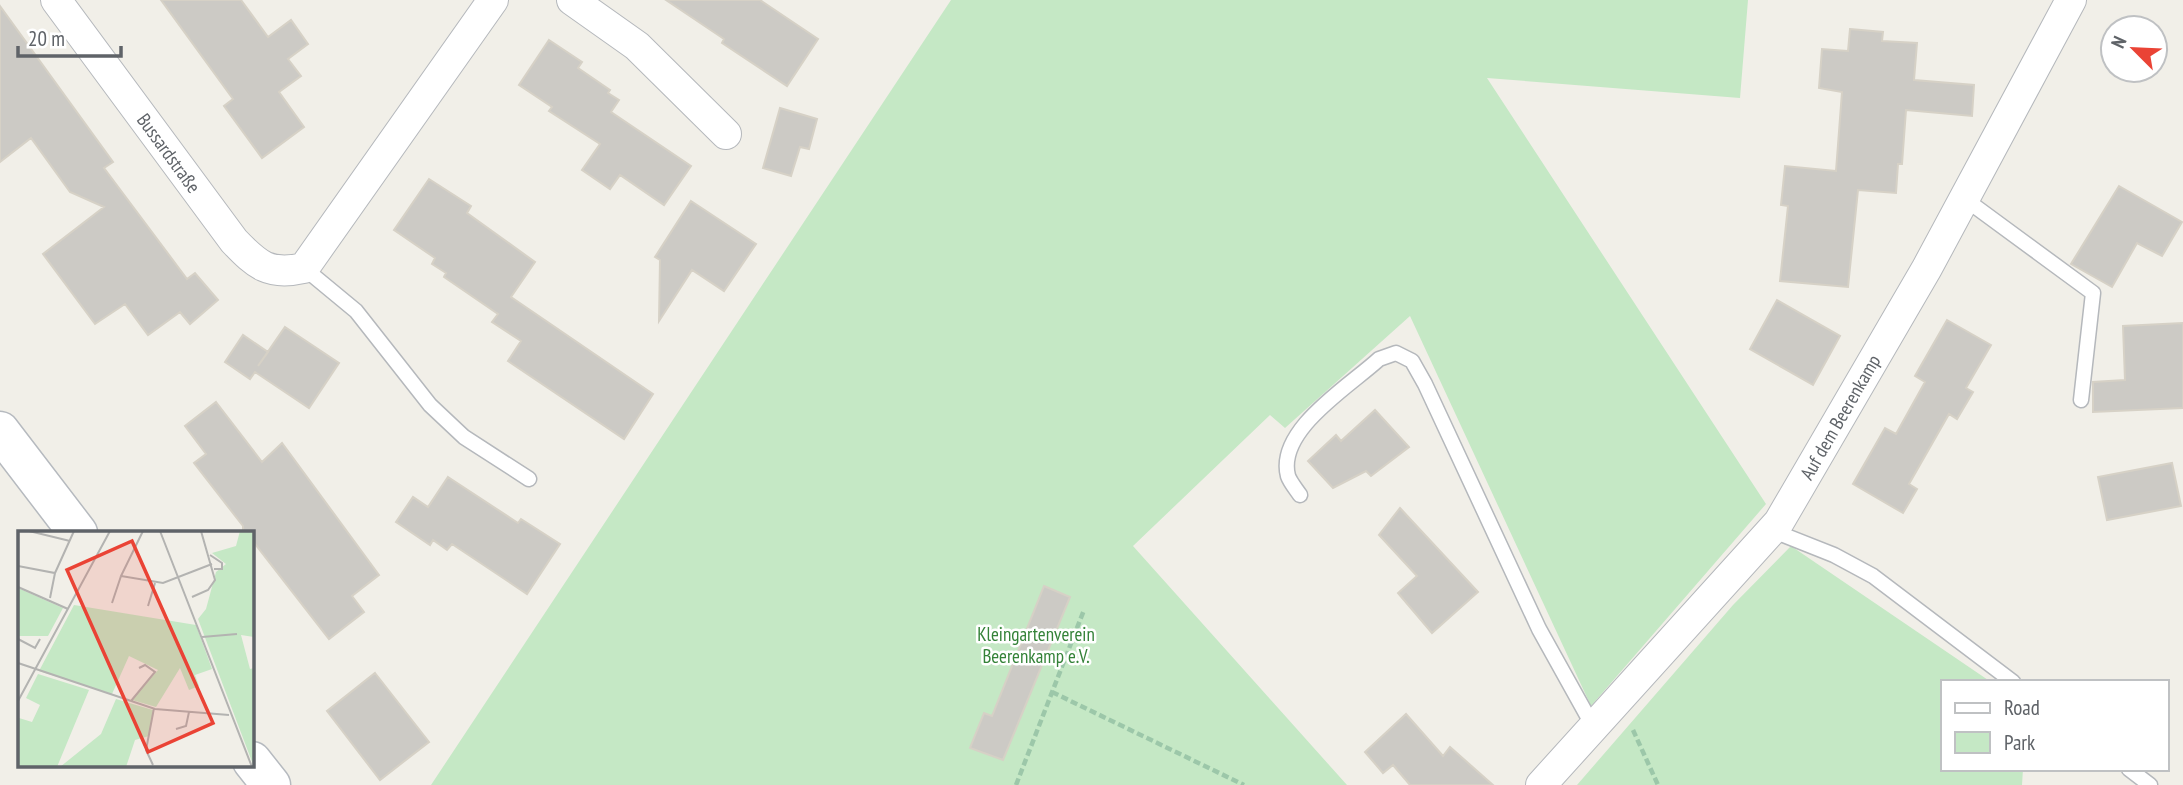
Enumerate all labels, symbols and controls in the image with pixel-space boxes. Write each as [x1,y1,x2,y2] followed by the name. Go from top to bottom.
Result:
[18,14,121,58] scale bar
[2099,14,2169,84] north arrow
[28,25,65,52] text: 20 m
[2105,33,2132,52] text: N
[132,108,206,198] street label: Bussardstraße
[1795,350,1885,484] street label: Auf dem Beerenkamp
[18,531,254,768] inset map
[977,622,1095,668] park label: Kleingartenverein Beerenkamp e.V.
[1941,680,2169,771] legend
[2004,694,2040,721] text: Road
[2004,729,2035,756] text: Park

